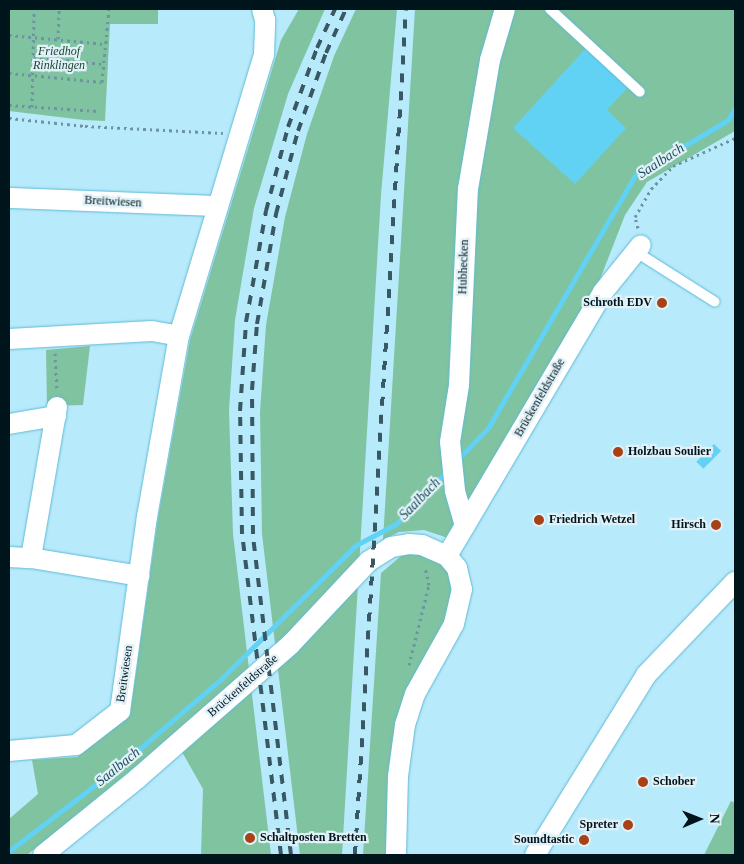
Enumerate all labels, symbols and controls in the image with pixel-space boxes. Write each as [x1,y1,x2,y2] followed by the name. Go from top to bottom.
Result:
[33,45,85,73] park label: Friedhof Rinklingen
[635,140,687,182] water label: Saalbach
[84,193,142,211] street label: Breitwiesen
[456,239,472,295] street label: Hubhecken
[583,296,652,310] place label: Schroth EDV
[656,297,668,309] marker: Schroth EDV
[512,356,568,440] street label: Brückenfeldstraße
[628,445,711,459] place label: Holzbau Soulier
[612,446,624,458] marker: Holzbau Soulier
[396,474,444,524] water label: Saalbach
[549,513,635,527] place label: Friedrich Wetzel
[533,514,545,526] marker: Friedrich Wetzel
[671,518,706,532] place label: Hirsch
[710,519,722,531] marker: Hirsch
[114,645,136,703] street label: Breitwiesen
[205,652,281,720] street label: Brückenfeldstraße
[92,744,144,790] water label: Saalbach
[653,775,695,789] place label: Schober
[637,776,649,788] marker: Schober
[674,794,724,844] north arrow
[707,814,722,824] text: N
[580,818,618,832] place label: Spreter
[622,819,634,831] marker: Spreter
[260,831,367,845] place label: Schaltposten Bretten
[244,832,256,844] marker: Schaltposten Bretten
[514,833,574,847] place label: Soundtastic
[578,834,590,846] marker: Soundtastic

